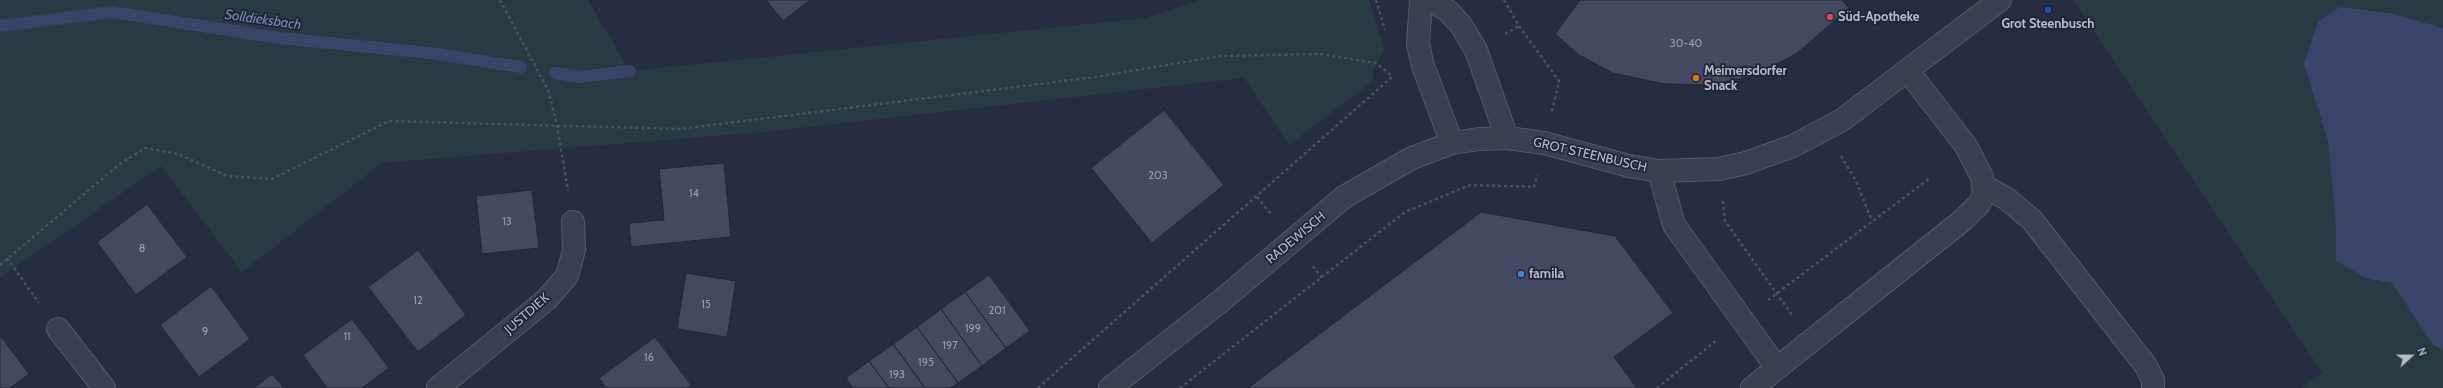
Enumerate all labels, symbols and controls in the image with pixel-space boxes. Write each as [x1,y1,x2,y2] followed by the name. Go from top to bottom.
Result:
[2043,5,2053,15] marker: Grot Steenbusch
[224,6,302,34] water label: Solldieksbach
[1838,9,1919,25] place label: Süd-Apotheke
[1825,12,1835,22] marker: Süd-Apotheke
[2001,16,2095,32] place label: Grot Steenbusch
[1670,37,1702,51] house number: 30-40
[1704,63,1787,94] place label: Meimersdorfer Snack
[1691,73,1701,83] marker: Meimersdorfer Snack
[1532,134,1648,176] street label: GROT STEENBUSCH
[1148,169,1168,183] house number: 203
[689,187,699,201] house number: 14
[1263,209,1329,267] street label: RADEWISCH
[502,215,512,229] house number: 13
[139,242,145,256] house number: 8
[1529,266,1564,282] place label: famila
[1516,269,1526,279] marker: famila
[501,290,553,338] street label: JUSTDIEK
[413,294,423,308] house number: 12
[701,298,711,312] house number: 15
[988,304,1006,318] house number: 201
[965,322,981,336] house number: 199
[202,325,208,339] house number: 9
[343,330,351,344] house number: 11
[2391,336,2431,376] north arrow
[942,339,958,353] house number: 197
[2414,346,2430,358] text: N
[644,351,654,365] house number: 16
[918,356,934,370] house number: 195
[889,368,905,382] house number: 193

